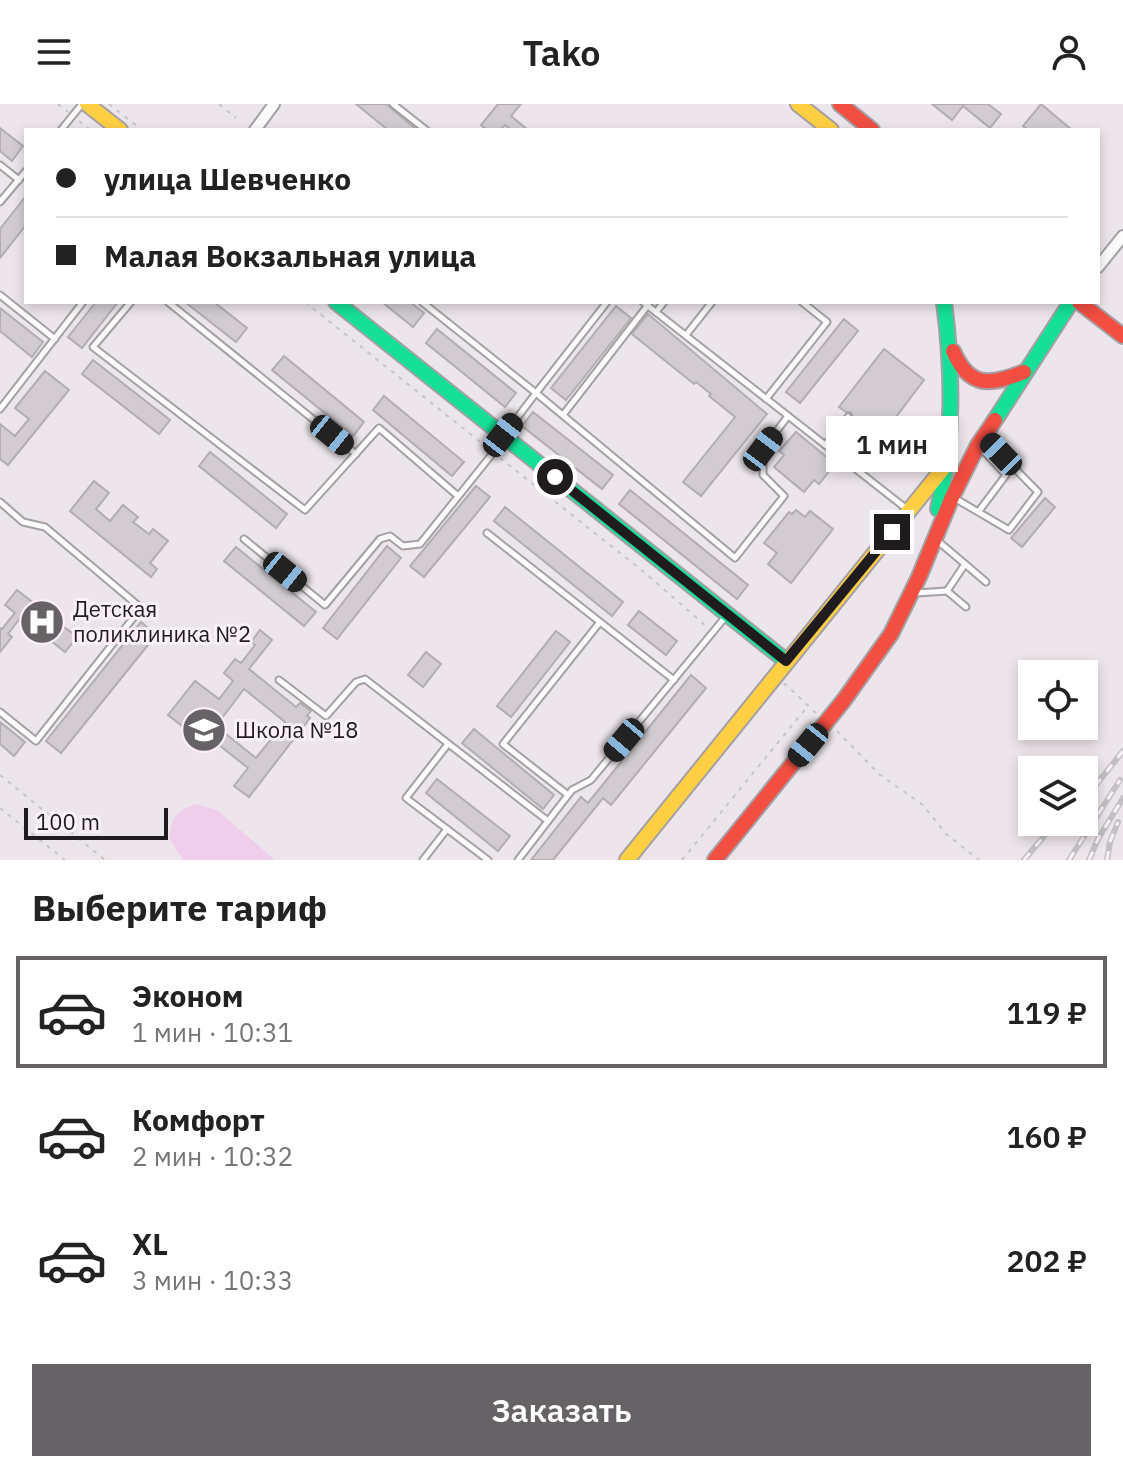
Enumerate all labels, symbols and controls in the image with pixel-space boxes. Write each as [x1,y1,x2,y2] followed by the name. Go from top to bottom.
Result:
[522,29,601,76] text: Tako
[32,30,76,74] icon: menu
[1047,30,1091,74] icon: person
[104,159,351,198] text: улица Шевченко
[104,236,476,275] text: Малая Вокзальная улица
[479,409,527,461] car
[306,411,358,459] car
[826,416,958,472] callout: 1 мин
[739,423,787,475] car
[856,427,928,461] text: 1 мин
[976,428,1026,480] car
[537,459,573,495] route start
[874,514,910,550] route end
[259,548,311,596] car
[73,594,251,648] place label: Детская поликлиника №2
[18,598,66,646] hospital icon: Детская поликлиника №2
[1018,660,1098,836] map controls
[1018,660,1098,740] button: locate
[180,706,228,754] school or university icon: Школа №18
[599,714,649,766] car
[235,715,358,744] place label: Школа №18
[784,719,832,771] car
[1018,756,1098,836] button: layers
[24,804,168,840] scale bar
[36,807,100,836] text: 100 m
[32,884,327,931] text: Выберите тариф
[36,976,108,1048] icon: car
[132,976,243,1015] text: Эконом
[1006,993,1087,1032] text: 119 ₽
[132,1015,293,1049] text: 1 мин · 10:31
[36,1100,108,1172] icon: car
[132,1100,265,1139] text: Комфорт
[1006,1117,1087,1156] text: 160 ₽
[132,1139,293,1173] text: 2 мин · 10:32
[36,1224,108,1296] icon: car
[132,1224,168,1263] text: XL
[1006,1241,1087,1280] text: 202 ₽
[132,1263,293,1297] text: 3 мин · 10:33
[32,1364,1091,1456] button: Заказать

